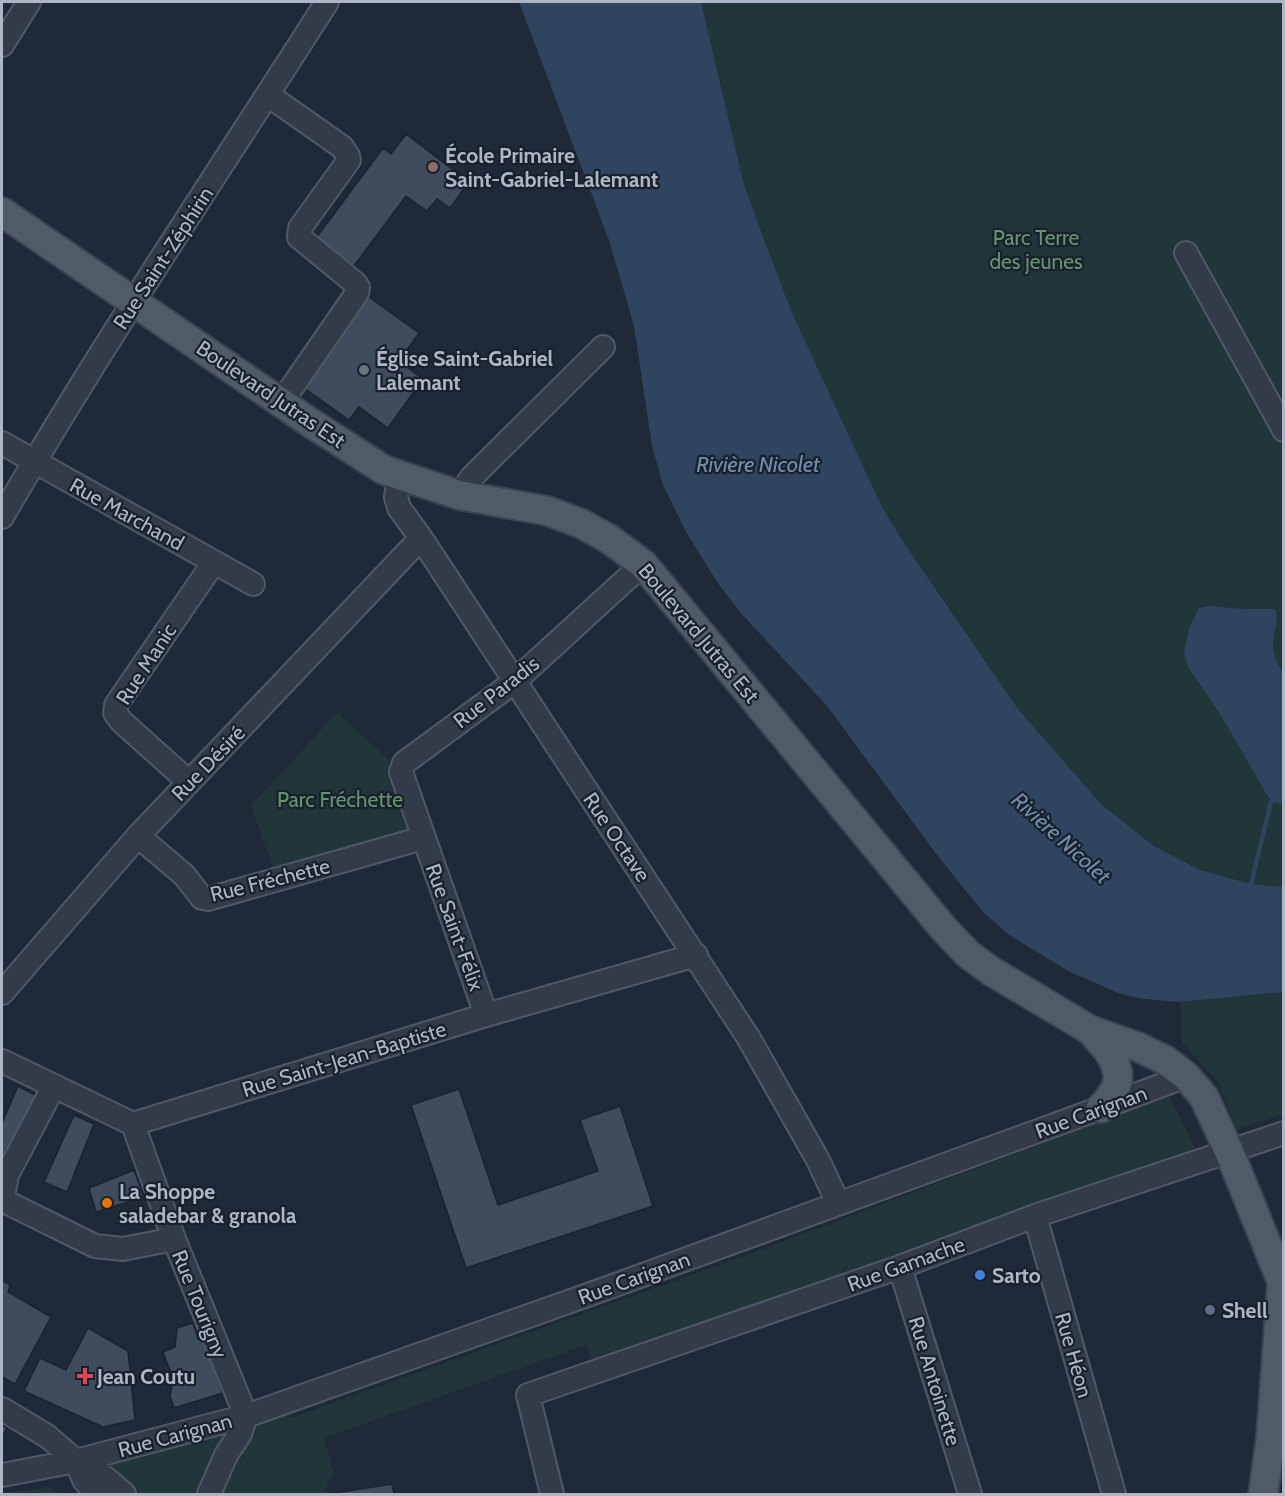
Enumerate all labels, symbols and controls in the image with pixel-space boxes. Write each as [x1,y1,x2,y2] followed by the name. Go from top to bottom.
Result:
[445,143,658,192] place label: École Primaire Saint-Gabriel-Lalemant
[426,160,440,174] marker: École Primaire Saint-Gabriel-Lalemant
[108,182,218,334] street label: Rue Saint-Zéphirin
[989,225,1083,275] park label: Parc Terre des jeunes
[192,335,350,453] street label: Boulevard Jutras Est
[376,346,554,395] place label: Église Saint-Gabriel Lalemant
[357,363,371,377] marker: Église Saint-Gabriel Lalemant
[696,451,821,478] water label: Rivière Nicolet
[66,472,188,556] street label: Rue Marchand
[633,558,765,708] street label: Boulevard Jutras Est
[111,619,181,709] street label: Rue Manic
[448,651,544,733] street label: Rue Paradis
[166,720,250,806] street label: Rue Désiré
[277,787,403,812] park label: Parc Fréchette
[1006,787,1117,890] water label: Rivière Nicolet
[578,788,656,887] street label: Rue Octave
[208,853,333,907] street label: Rue Fréchette
[420,860,490,994] street label: Rue Saint-Félix
[239,1016,449,1102] street label: Rue Saint-Jean-Baptiste
[1032,1080,1150,1144] street label: Rue Carignan
[119,1179,297,1228] place label: La Shoppe saladebar & granola
[100,1196,114,1210] marker: La Shoppe saladebar & granola
[844,1231,968,1297] street label: Rue Gamache
[167,1246,233,1362] street label: Rue Tourigny
[575,1246,693,1310] street label: Rue Carignan
[992,1263,1041,1288] place label: Sarto
[973,1268,987,1282] marker: Sarto
[1222,1298,1268,1323] place label: Shell
[1203,1303,1217,1317] marker: Shell
[1050,1310,1098,1400] street label: Rue Héon
[903,1313,967,1449] street label: Rue Antoinette
[96,1364,195,1389] place label: Jean Coutu
[78,1369,92,1383] marker: Jean Coutu
[115,1408,235,1462] street label: Rue Carignan

